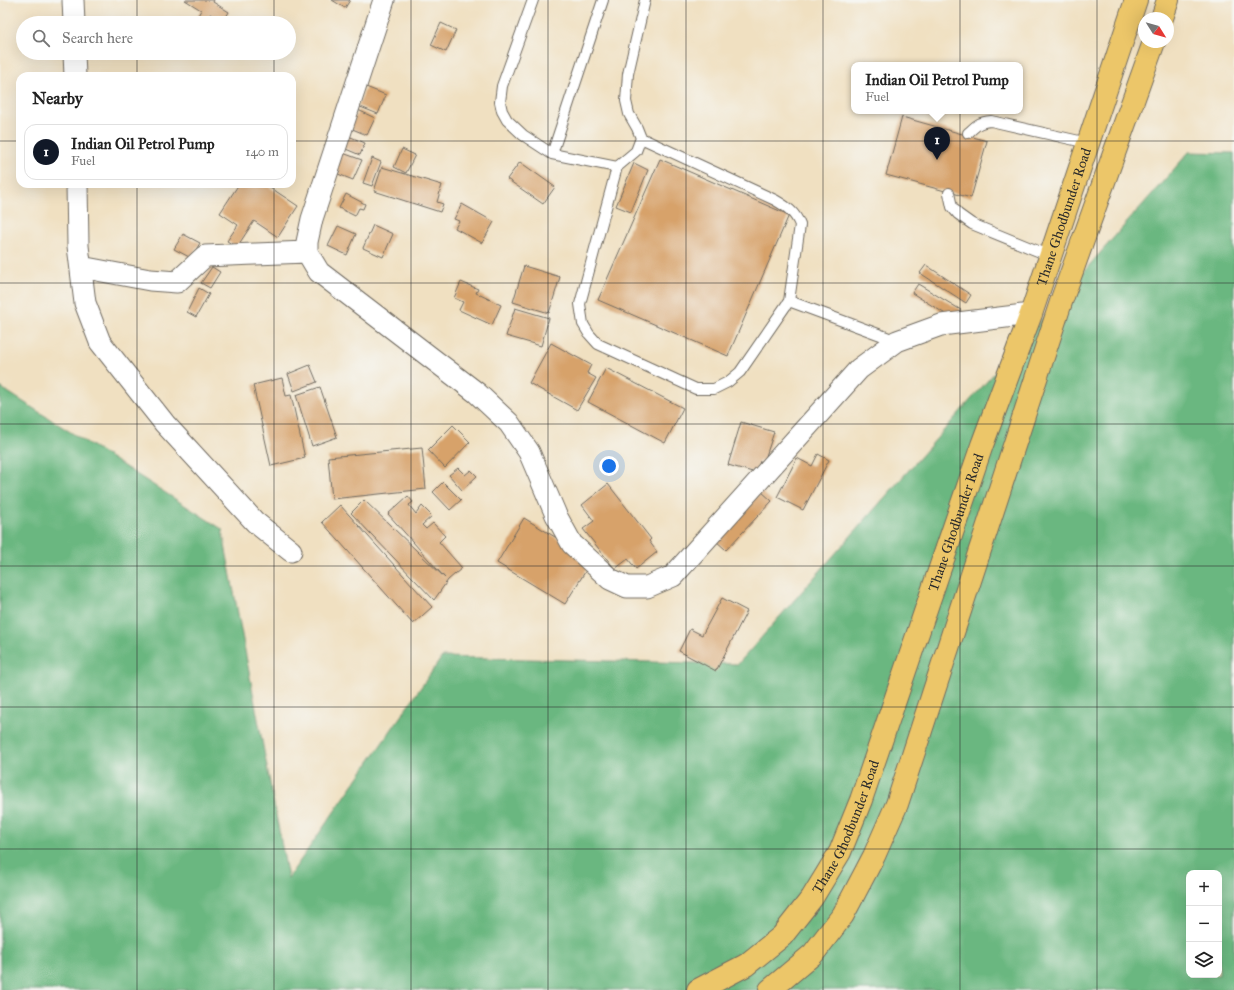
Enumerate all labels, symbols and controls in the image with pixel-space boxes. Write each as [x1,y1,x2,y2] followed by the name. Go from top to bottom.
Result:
[1138,12,1174,48] north arrow
[16,16,296,60] search box
[30,27,52,49] icon: search
[62,29,133,47] text: Search here
[851,62,1023,114] popup
[865,71,1009,89] text: Indian Oil Petrol Pump
[32,88,83,109] text: Nearby
[865,89,889,105] text: Fuel
[924,127,950,160] pin: 1
[71,135,215,153] text: Indian Oil Petrol Pump
[43,144,49,160] text: 1
[245,144,279,160] text: 140 m
[1032,146,1094,288] street label: Thane Ghodbunder Road
[71,153,95,169] text: Fuel
[924,451,987,594] street label: Thane Ghodbunder Road
[599,456,619,476] your location
[808,758,882,897] street label: Thane Ghodbunder Road
[1186,870,1222,978] map controls
[1186,870,1222,906] button: +
[1186,906,1222,942] button: −
[1186,942,1222,978] button: layers

